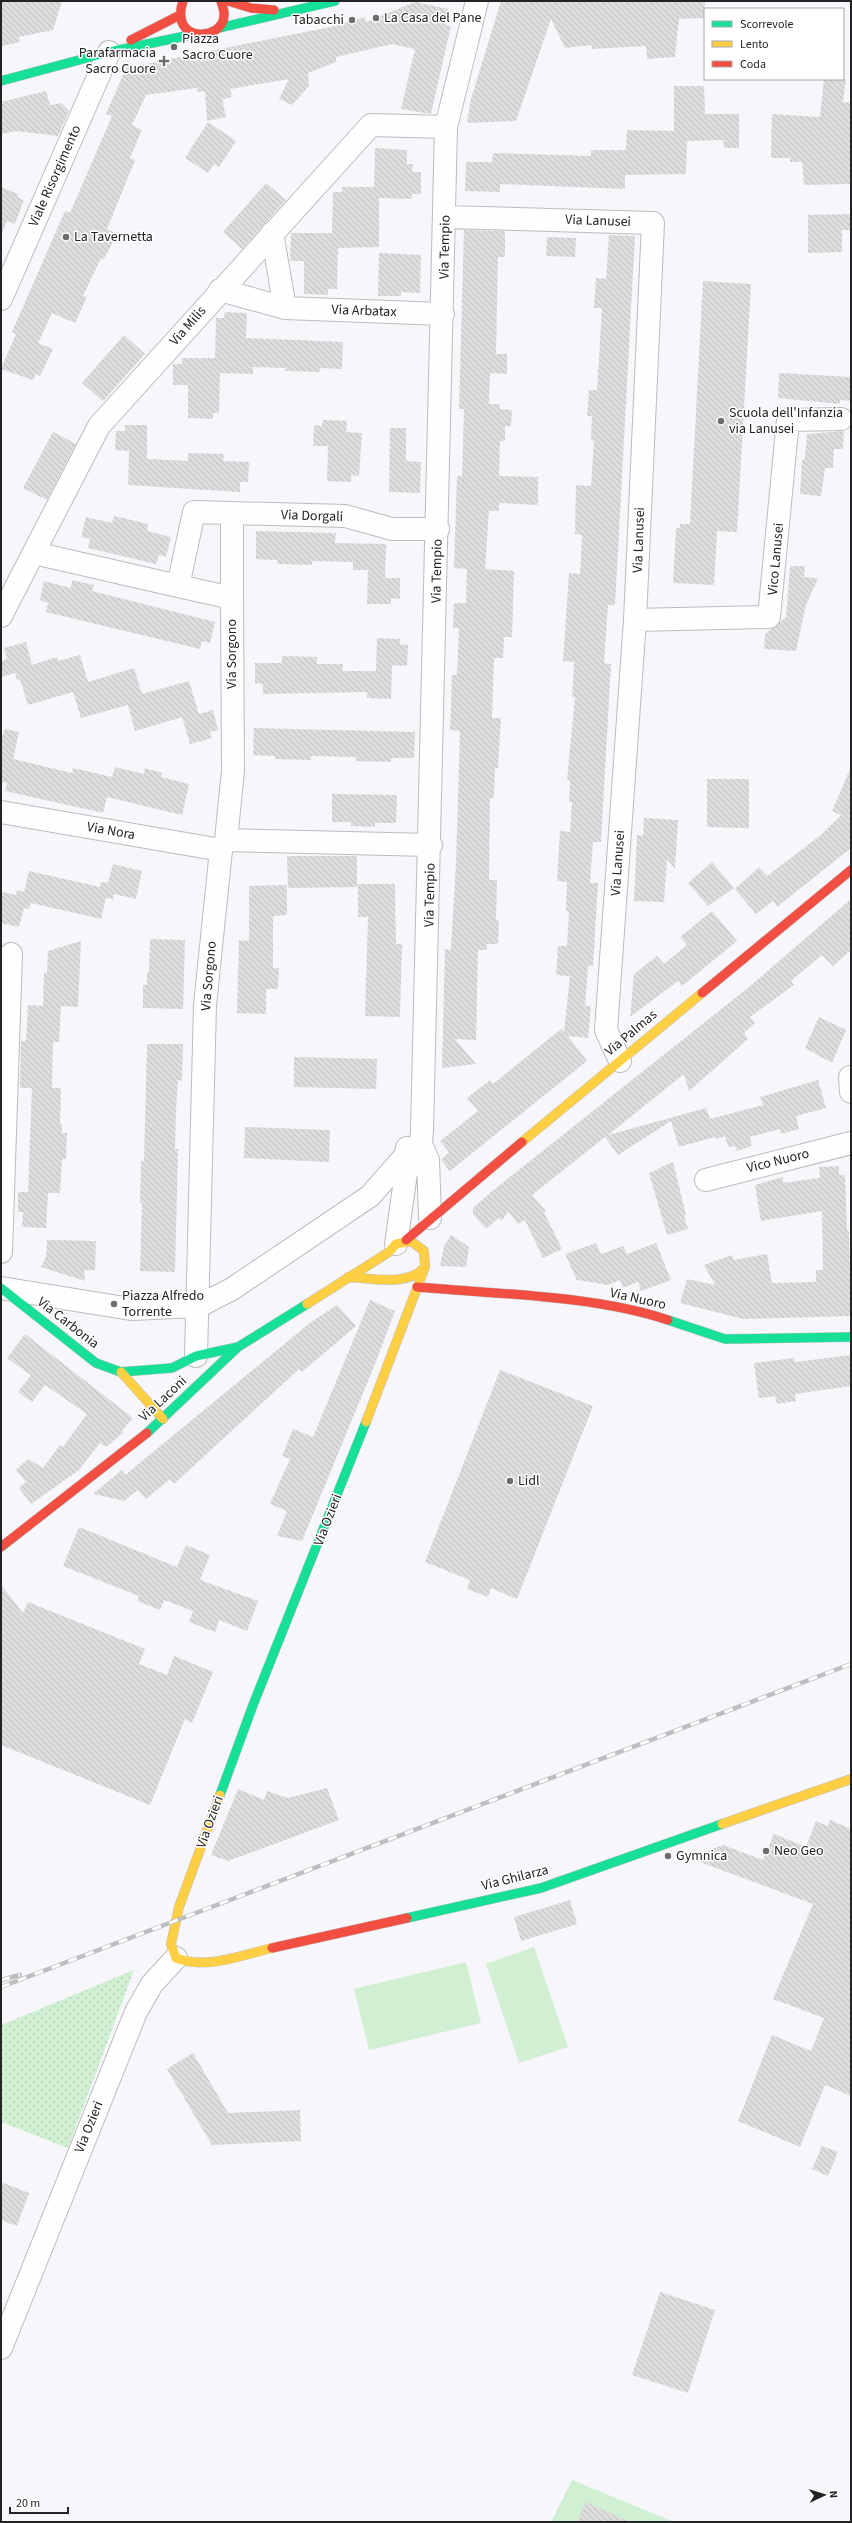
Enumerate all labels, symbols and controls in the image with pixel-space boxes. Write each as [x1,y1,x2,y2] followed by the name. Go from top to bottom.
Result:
[384,8,482,28] place label: La Casa del Pane
[704,8,844,80] legend
[292,10,344,30] place label: Tabacchi
[371,13,381,23] marker: La Casa del Pane
[347,15,357,25] marker: Tabacchi
[740,16,793,33] text: Scorrevole
[182,29,253,65] place label: Piazza Sacro Cuore
[740,36,769,53] text: Lento
[169,42,179,52] marker: Piazza Sacro Cuore
[79,43,156,79] place label: Parafarmacia Sacro Cuore
[159,56,169,66] marker: Parafarmacia Sacro Cuore
[740,56,766,73] text: Coda
[24,122,86,230] street label: Viale Risorgimento
[565,210,631,232] street label: Via Lanusei
[434,215,456,279] street label: Via Tempio
[74,227,153,247] place label: La Tavernetta
[61,232,71,242] marker: La Tavernetta
[331,300,398,322] street label: Via Arbatax
[165,302,211,350] street label: Via Milis
[729,403,843,439] place label: Scuola dell'Infanzia via Lanusei
[716,416,726,426] marker: Scuola dell'Infanzia via Lanusei
[281,505,343,527] street label: Via Dorgali
[628,507,650,573] street label: Via Lanusei
[763,522,789,596] street label: Vico Lanusei
[426,539,448,603] street label: Via Tempio
[222,619,242,689] street label: Via Sorgono
[85,817,137,845] street label: Via Nora
[606,829,630,897] street label: Via Lanusei
[419,863,441,927] street label: Via Tempio
[196,940,222,1012] street label: Via Sorgono
[600,1005,662,1061] street label: Via Palmas
[745,1144,811,1178] street label: Vico Nuoro
[608,1283,668,1315] street label: Via Nuoro
[122,1286,204,1322] place label: Piazza Alfredo Torrente
[33,1292,103,1354] street label: Via Carbonia
[109,1299,119,1309] marker: Piazza Alfredo Torrente
[135,1372,191,1426] street label: Via Laconi
[518,1471,540,1491] place label: Lidl
[505,1476,515,1486] marker: Lidl
[309,1491,347,1549] street label: Via Ozieri
[191,1793,229,1851] street label: Via Ozieri
[774,1841,824,1861] place label: Neo Geo
[676,1846,727,1866] place label: Gymnica
[761,1846,771,1856] marker: Neo Geo
[663,1851,673,1861] marker: Gymnica
[479,1860,551,1896] street label: Via Ghilarza
[70,2098,108,2156] street label: Via Ozieri
[804,2475,844,2515] north arrow
[10,2489,68,2515] scale bar
[826,2490,841,2499] text: N
[16,2495,40,2512] text: 20 m

